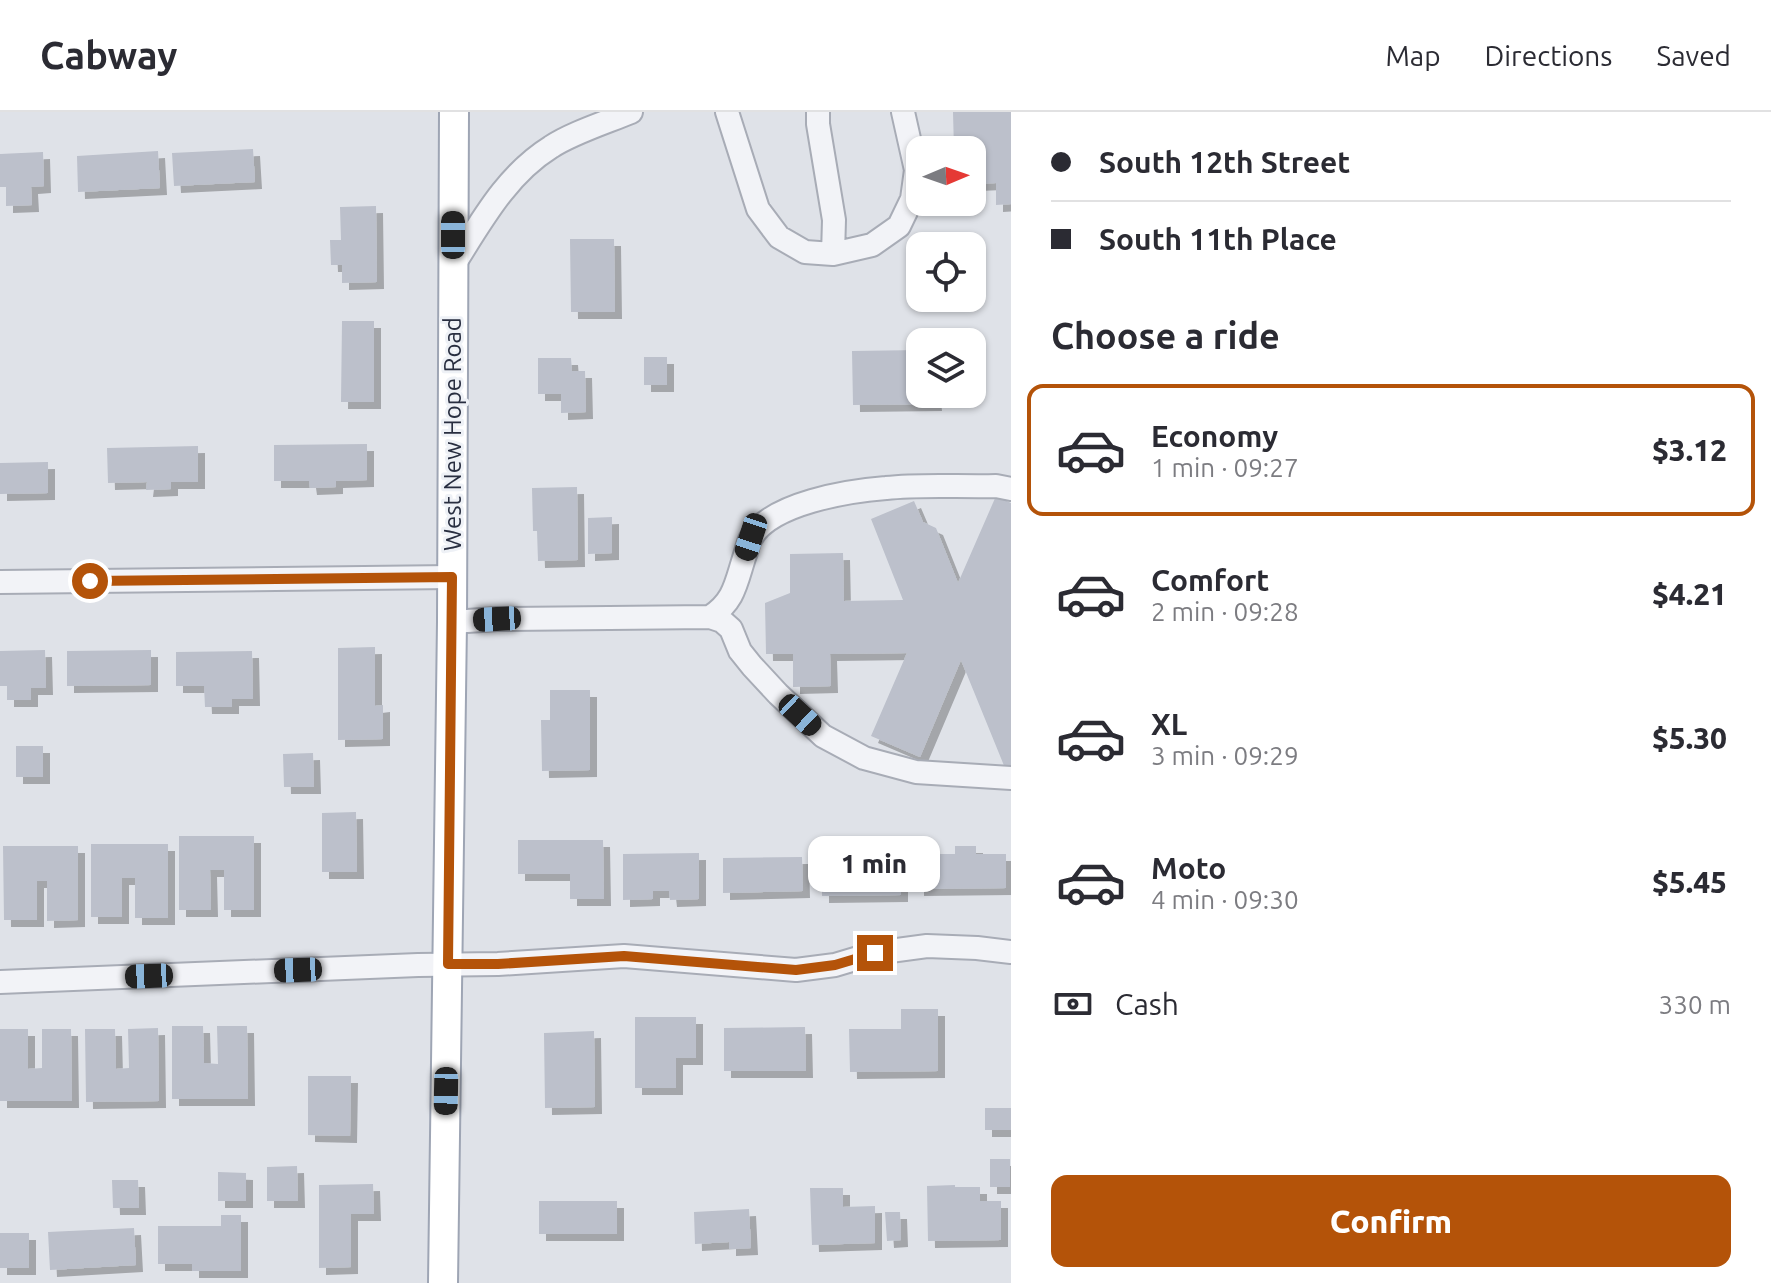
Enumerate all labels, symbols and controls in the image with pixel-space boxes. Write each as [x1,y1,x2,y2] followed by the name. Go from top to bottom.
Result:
[40,34,177,76] text: Cabway
[1385,40,1441,71] text: Map
[1485,40,1612,71] text: Directions
[1656,40,1731,71] text: Saved
[906,136,986,216] north arrow
[906,136,986,408] map controls
[1099,145,1350,179] text: South 12th Street
[441,211,465,259] car
[1099,222,1337,256] text: South 11th Place
[906,232,986,312] button: locate
[1051,315,1280,356] text: Choose a ride
[439,317,466,551] street label: West New Hope Road
[906,328,986,408] button: layers
[1055,414,1127,486] icon: car
[1151,419,1278,453] text: Economy
[1652,433,1727,467] text: $3.12
[1151,453,1299,482] text: 1 min · 09:27
[732,510,770,564] car
[1055,558,1127,630] icon: car
[72,563,108,599] route start
[1151,563,1269,597] text: Comfort
[1652,577,1727,611] text: $4.21
[1151,597,1299,626] text: 2 min · 09:28
[472,606,522,632] car
[774,690,826,740] car
[1055,702,1127,774] icon: car
[1151,707,1187,741] text: XL
[1652,721,1727,755] text: $5.30
[1151,741,1299,770] text: 3 min · 09:29
[809,837,941,893] callout: 1 min
[1055,846,1127,918] icon: car
[841,849,907,878] text: 1 min
[1151,851,1226,885] text: Moto
[1652,865,1727,899] text: $5.45
[1151,885,1299,914] text: 4 min · 09:30
[857,935,893,971] route end
[274,957,322,983] car
[125,963,173,989] car
[1051,982,1095,1026] icon: cash
[1115,987,1179,1021] text: Cash
[1659,990,1731,1019] text: 330 m
[434,1067,458,1115] car
[1051,1175,1731,1267] button: Confirm

